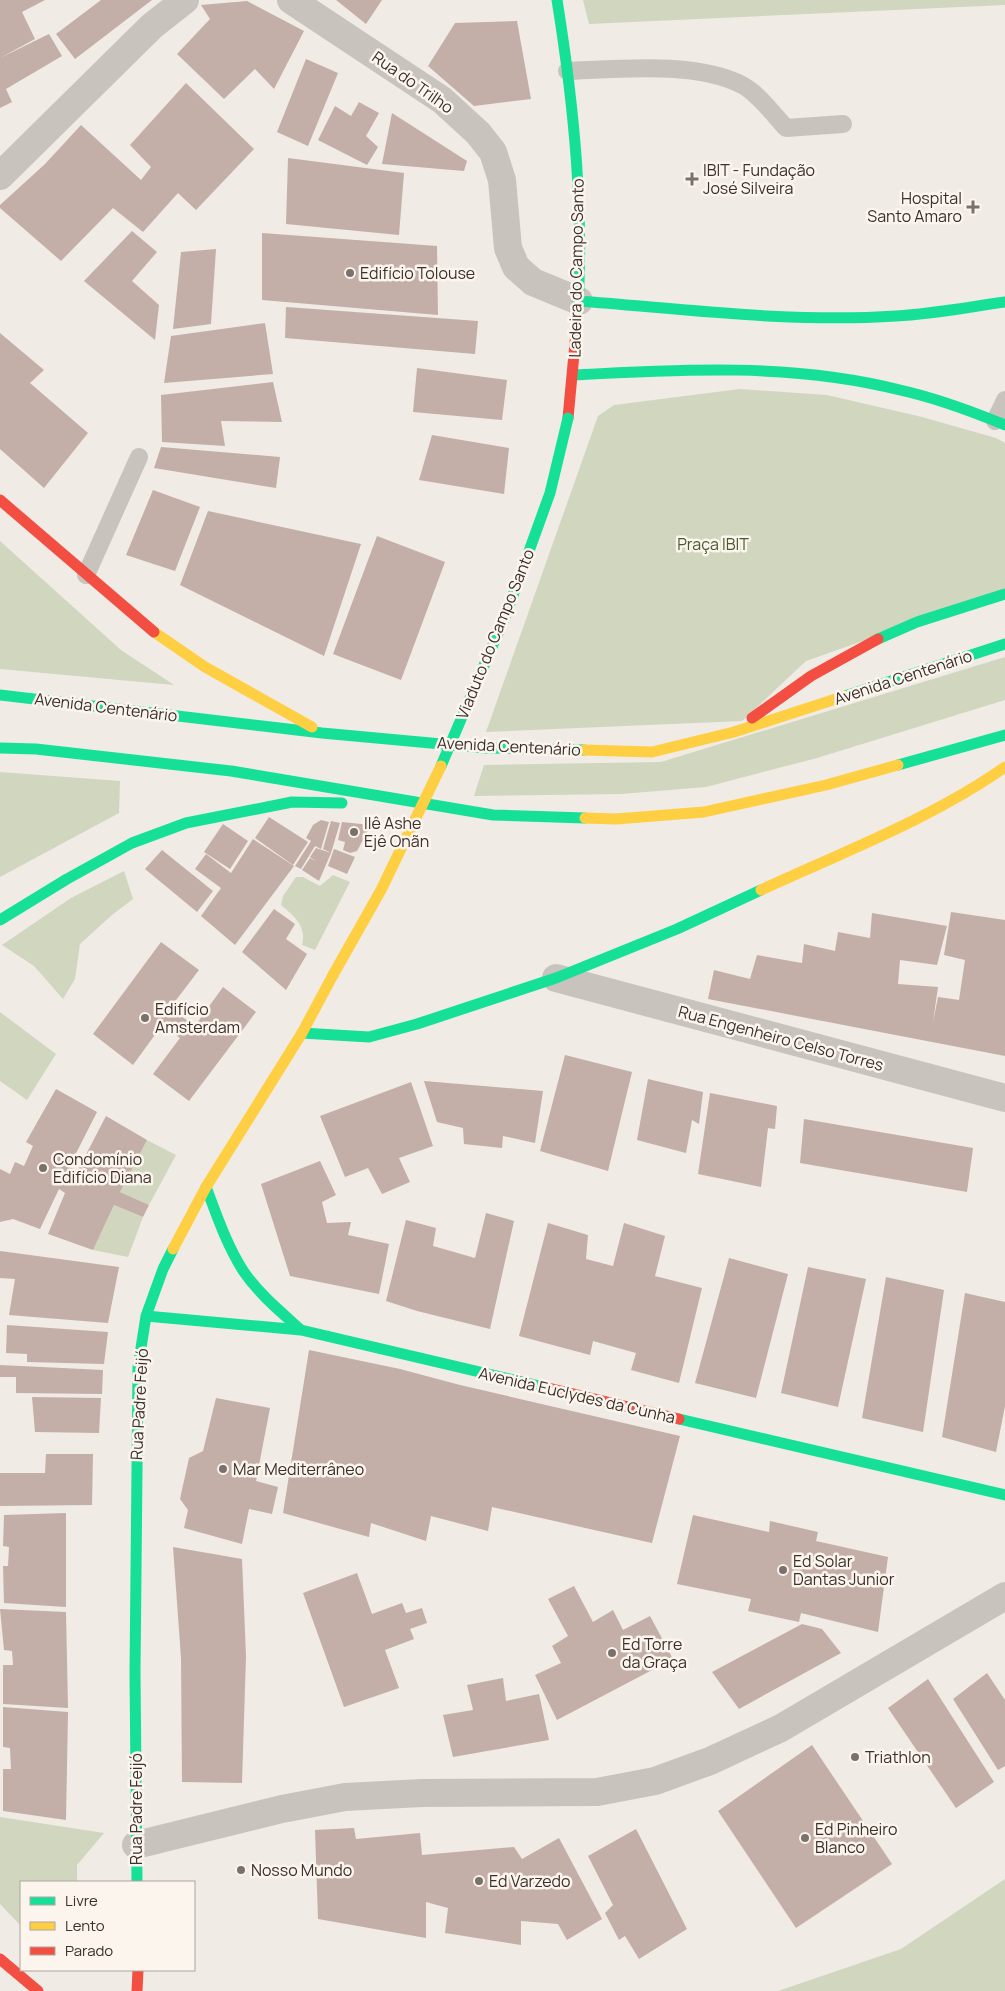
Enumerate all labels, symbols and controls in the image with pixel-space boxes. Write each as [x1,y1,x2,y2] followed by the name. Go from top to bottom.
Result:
[368,46,458,118] street label: Rua do Trilho
[703,159,815,199] place label: IBIT - Fundação José Silveira
[685,172,699,186] marker: IBIT - Fundação José Silveira
[563,178,589,358] street label: Ladeira do Campo Santo
[867,187,962,227] place label: Hospital Santo Amaro
[966,200,980,214] marker: Hospital Santo Amaro
[360,262,475,284] place label: Edifício Tolouse
[344,267,356,279] marker: Edifício Tolouse
[677,533,749,555] park label: Praça IBIT
[451,546,539,722] street label: Viaduto do Campo Santo
[831,644,975,710] street label: Avenida Centenário
[33,687,179,727] street label: Avenida Centenário
[437,731,581,761] street label: Avenida Centenário
[364,812,429,852] place label: Ilê Ashe Ejê Onãn
[348,826,360,838] marker: Ilê Ashe Ejê Onãn
[155,998,240,1038] place label: Edifício Amsterdam
[676,1000,886,1076] street label: Rua Engenheiro Celso Torres
[139,1012,151,1024] marker: Edifício Amsterdam
[53,1148,152,1188] place label: Condomínio Edifício Diana
[37,1162,49,1174] marker: Condomínio Edifício Diana
[125,1348,153,1460] street label: Rua Padre Feijó
[477,1362,677,1428] street label: Avenida Euclydes da Cunha
[233,1458,364,1480] place label: Mar Mediterrâneo
[217,1463,229,1475] marker: Mar Mediterrâneo
[793,1550,895,1590] place label: Ed Solar Dantas Junior
[777,1564,789,1576] marker: Ed Solar Dantas Junior
[622,1633,687,1673] place label: Ed Torre da Graça
[606,1647,618,1659] marker: Ed Torre da Graça
[865,1746,931,1768] place label: Triathlon
[849,1751,861,1763] marker: Triathlon
[125,1753,147,1865] street label: Rua Padre Feijó
[815,1818,897,1858] place label: Ed Pinheiro Blanco
[799,1832,811,1844] marker: Ed Pinheiro Blanco
[251,1859,352,1881] place label: Nosso Mundo
[235,1864,247,1876] marker: Nosso Mundo
[489,1870,571,1892] place label: Ed Varzedo
[473,1875,485,1887] marker: Ed Varzedo
[20,1881,195,1971] legend
[65,1890,98,1911] text: Livre
[65,1915,105,1936] text: Lento
[65,1940,113,1961] text: Parado

